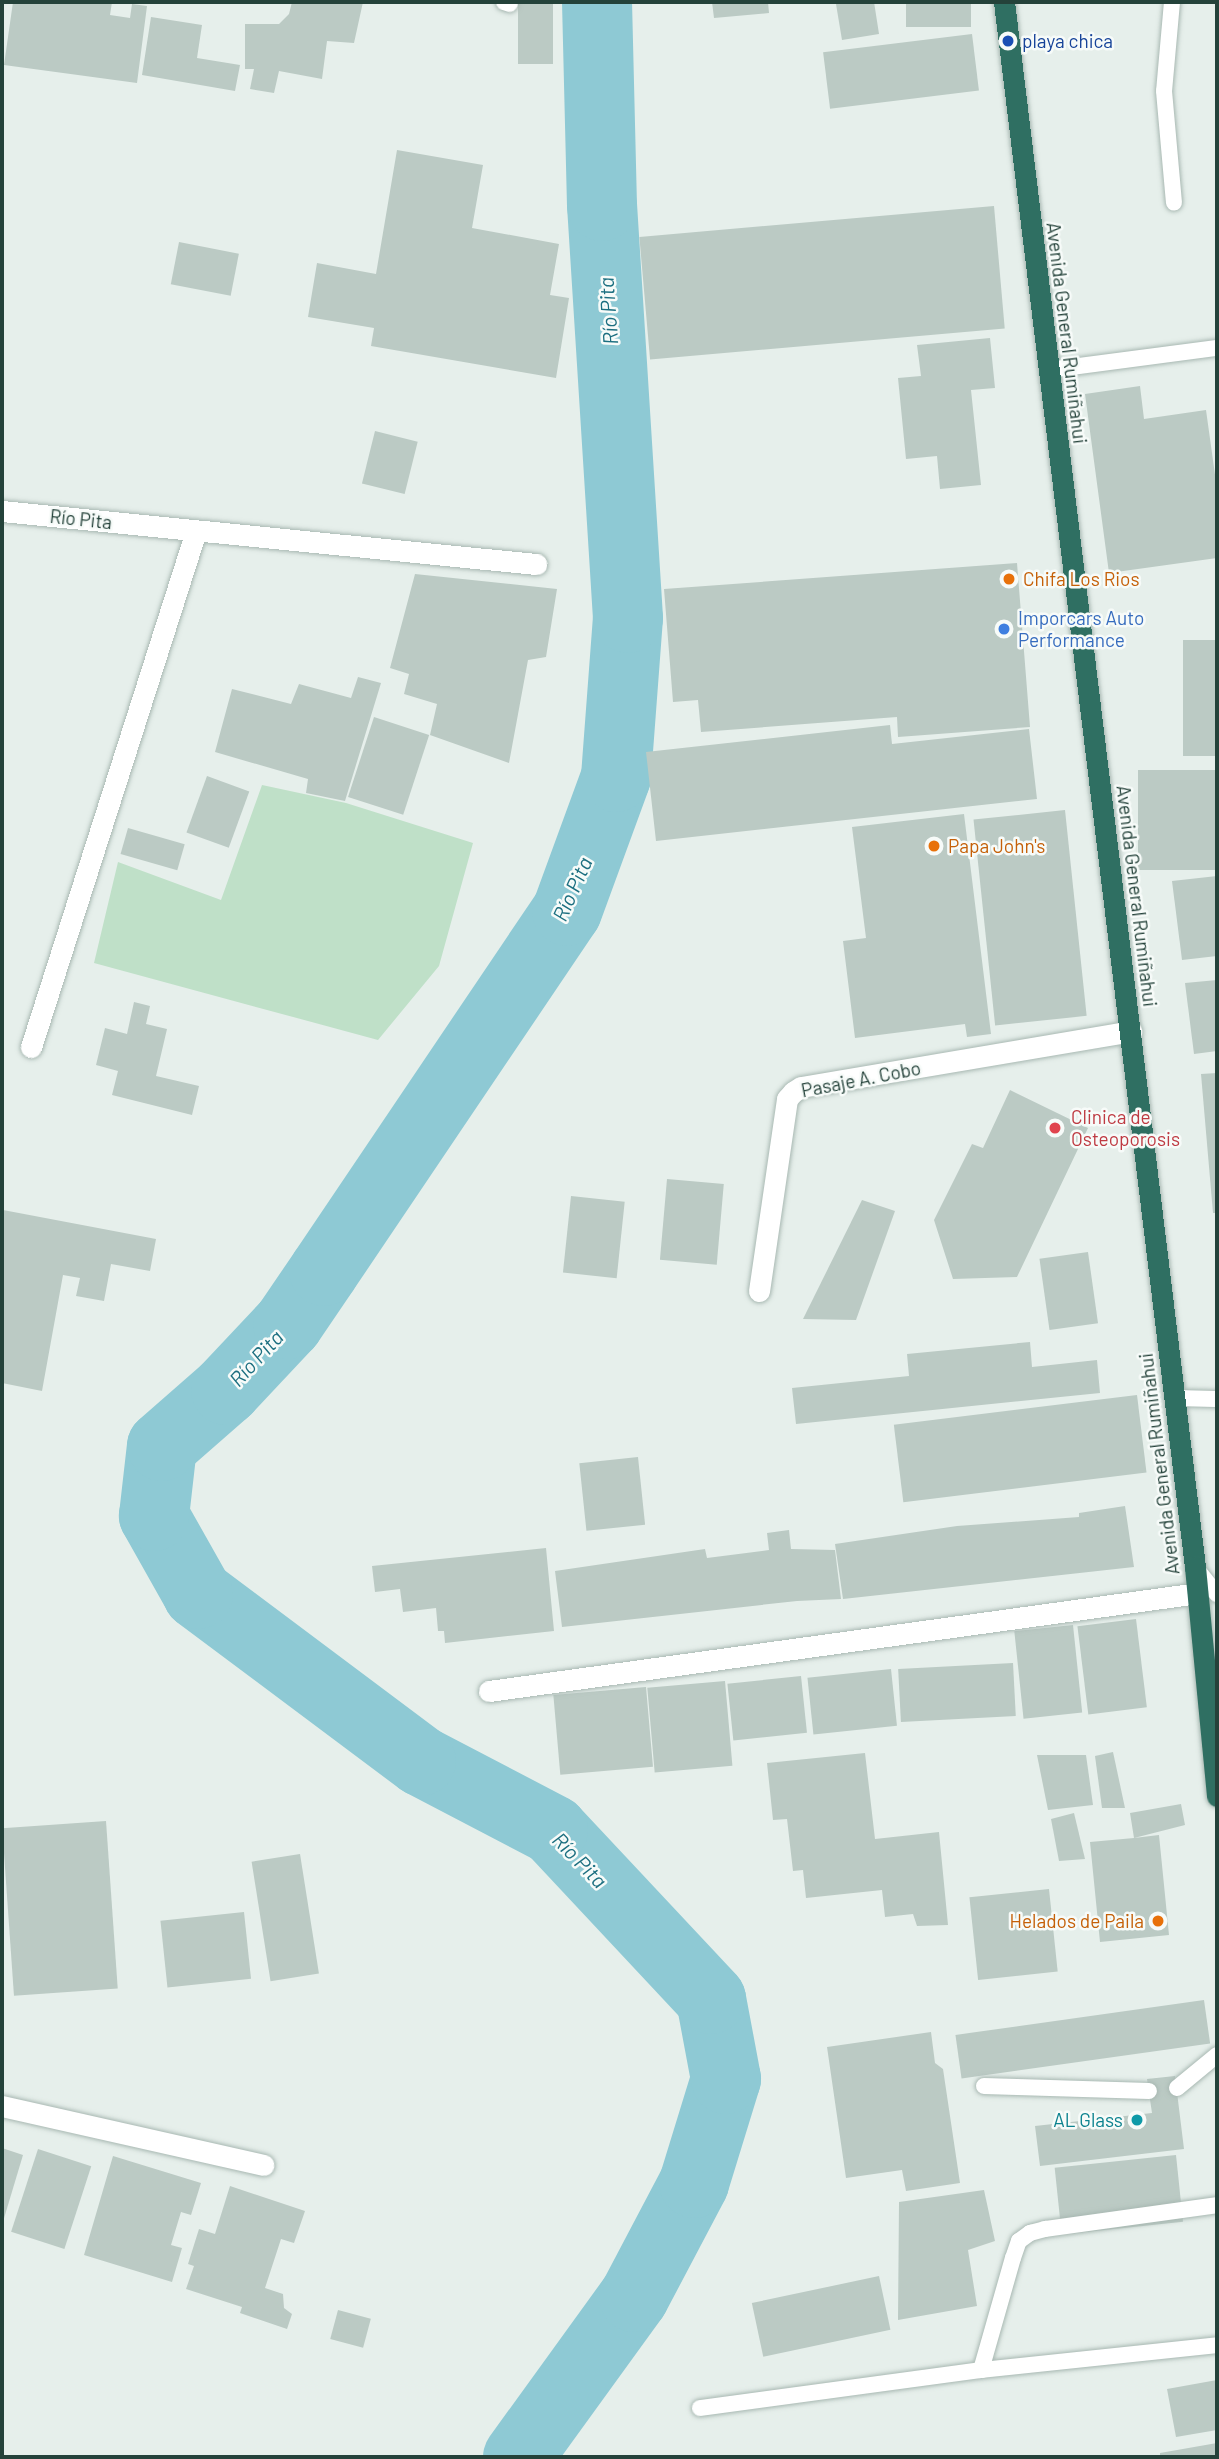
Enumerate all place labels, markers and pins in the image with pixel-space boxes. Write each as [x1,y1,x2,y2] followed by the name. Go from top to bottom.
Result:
[1022,30,1113,52] place label: playa chica
[1000,33,1016,49] marker: playa chica
[1023,568,1140,590] place label: Chifa Los Rios
[1001,571,1017,587] marker: Chifa Los Rios
[1018,607,1144,651] place label: Imporcars Auto Performance
[996,621,1012,637] marker: Imporcars Auto Performance
[948,835,1045,857] place label: Papa John's
[926,838,942,854] marker: Papa John's
[1071,1106,1180,1150] place label: Clinica de Osteoporosis
[1045,1118,1065,1138] marker: Clinica de Osteoporosis
[1010,1910,1144,1932] place label: Helados de Paila
[1150,1913,1166,1929] marker: Helados de Paila
[1053,2109,1123,2131] place label: AL Glass
[1129,2112,1145,2128] marker: AL Glass

